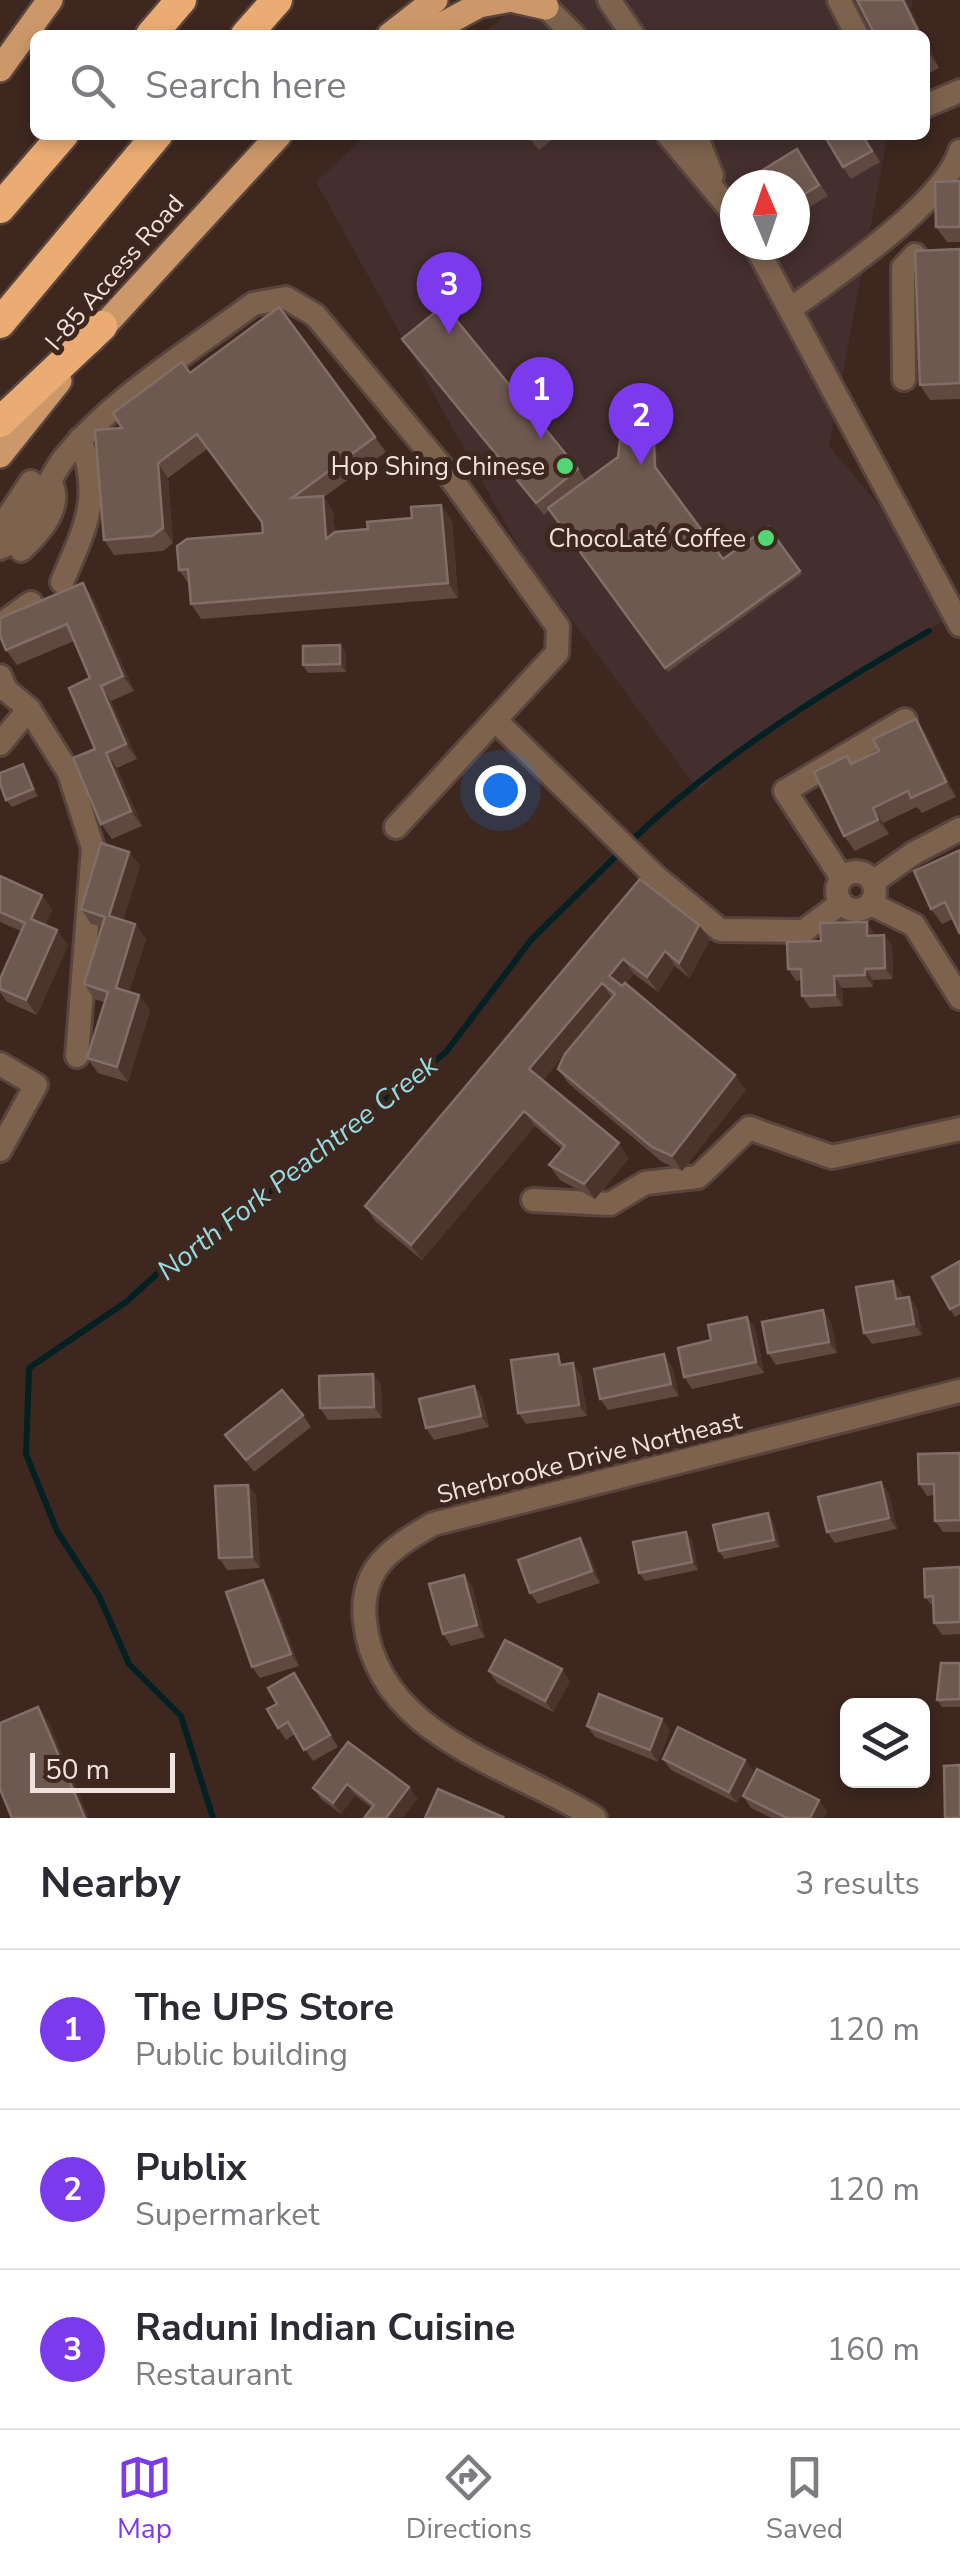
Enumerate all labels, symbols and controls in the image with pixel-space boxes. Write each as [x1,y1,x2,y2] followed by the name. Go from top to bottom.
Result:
[30,30,930,140] search box
[65,58,120,113] icon: search
[145,60,346,111] text: Search here
[720,170,810,260] north arrow
[38,187,192,358] street label: I-85 Access Road
[416,252,482,334] pin: 3
[508,356,574,439] pin: 1
[608,382,674,465] pin: 2
[331,450,545,484] place label: Hop Shing Chinese
[554,455,576,477] marker: Hop Shing Chinese
[548,522,746,556] place label: ChocoLaté Coffee
[755,527,777,549] marker: ChocoLaté Coffee
[475,765,526,816] your location
[149,1046,447,1289] water label: North Fork Peachtree Creek
[433,1404,745,1512] street label: Sherbrooke Drive Northeast
[840,1698,930,1788] map controls
[840,1698,930,1788] button: layers
[30,1748,175,1792] scale bar
[45,1751,110,1789] text: 50 m
[40,1855,181,1912] text: Nearby
[795,1862,920,1905] text: 3 results
[135,1982,394,2033] text: The UPS Store
[63,2008,82,2051] text: 1
[827,2008,920,2051] text: 120 m
[135,2033,348,2076] text: Public building
[135,2142,247,2193] text: Publix
[63,2168,82,2211] text: 2
[827,2168,920,2211] text: 120 m
[135,2193,319,2236] text: Supermarket
[135,2302,515,2353] text: Raduni Indian Cuisine
[63,2328,82,2371] text: 3
[827,2328,920,2371] text: 160 m
[135,2353,292,2396] text: Restaurant
[117,2450,172,2548] tab: Map
[406,2450,532,2548] tab: Directions
[766,2450,843,2548] tab: Saved

